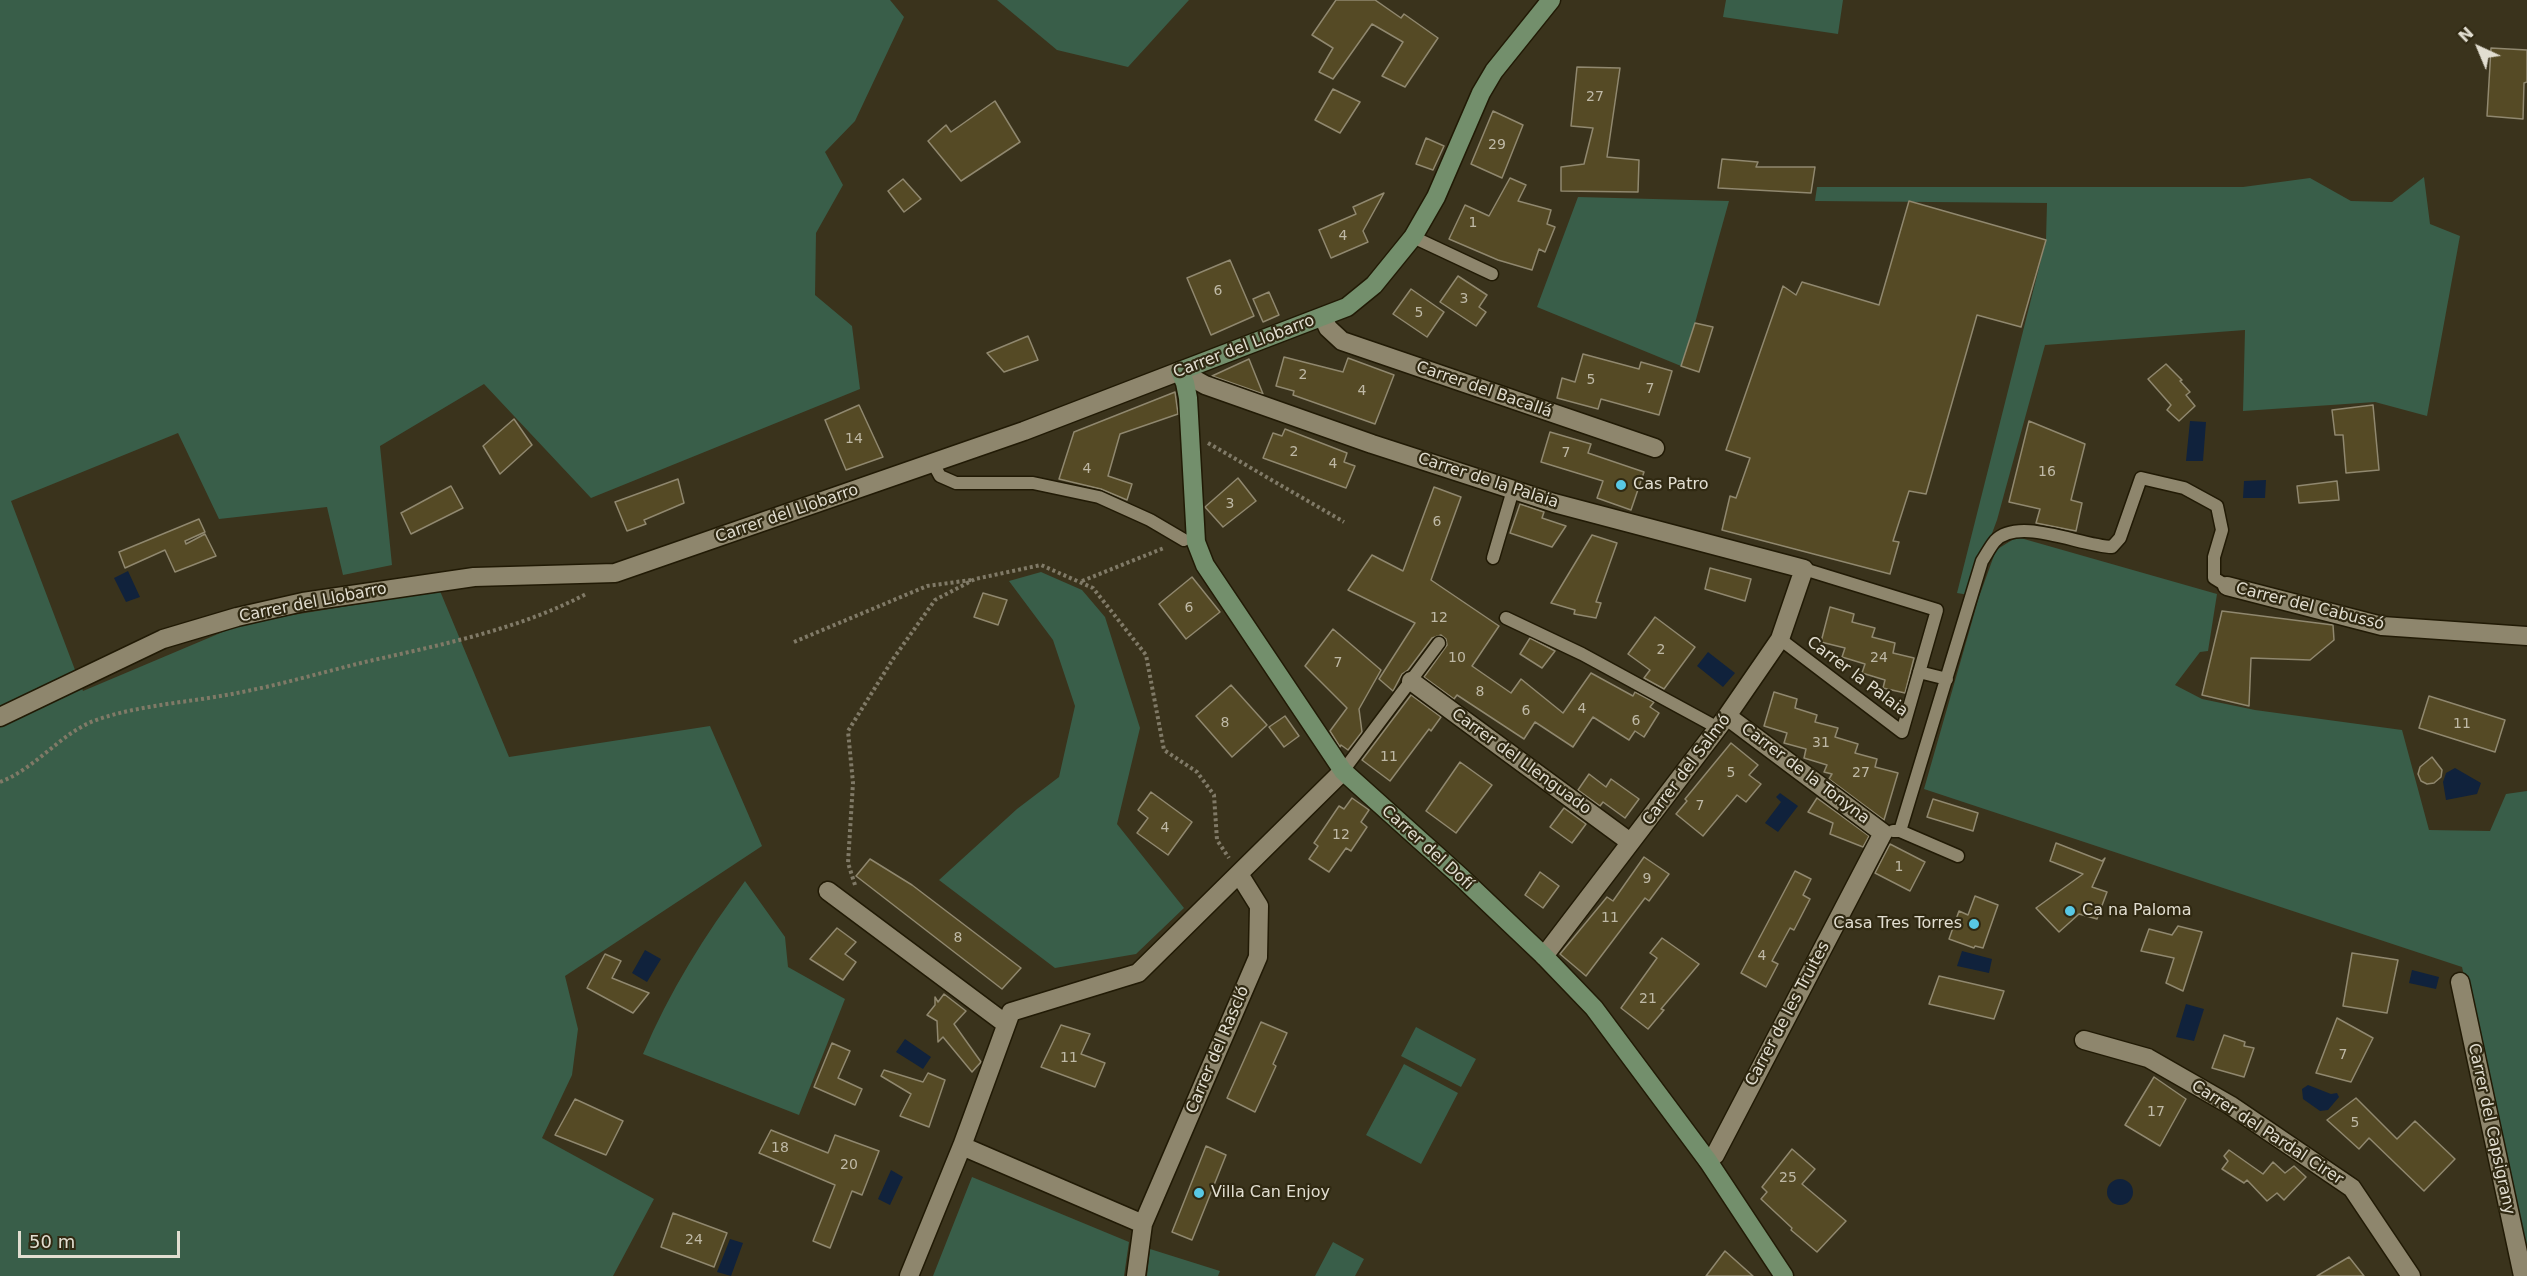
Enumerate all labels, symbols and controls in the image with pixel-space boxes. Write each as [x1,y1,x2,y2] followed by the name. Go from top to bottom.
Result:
[2449,18,2509,78] north arrow
[2455,23,2478,46] text: N
[1586,89,1604,105] house number: 27
[1488,137,1506,153] house number: 29
[1469,215,1477,231] house number: 1
[1339,228,1347,244] house number: 4
[1214,283,1222,299] house number: 6
[1460,291,1468,307] house number: 3
[1415,305,1423,321] house number: 5
[1171,311,1317,383] street label: Carrer del Llobarro
[1413,358,1555,422] street label: Carrer del Bacallá
[1299,367,1307,383] house number: 2
[1587,372,1595,388] house number: 5
[1646,381,1654,397] house number: 7
[1358,383,1366,399] house number: 4
[845,431,863,447] house number: 14
[1290,444,1298,460] house number: 2
[1562,445,1570,461] house number: 7
[1415,449,1561,513] street label: Carrer de la Palaia
[1329,456,1337,472] house number: 4
[1083,461,1091,477] house number: 4
[2038,464,2056,480] house number: 16
[1633,475,1708,495] place label: Cas Patro
[1614,478,1628,492] marker: Cas Patro
[713,481,861,547] street label: Carrer del Llobarro
[1226,496,1234,512] house number: 3
[1433,514,1441,530] house number: 6
[238,579,388,627] street label: Carrer del Llobarro
[2234,579,2386,635] street label: Carrer del Cabussó
[1185,600,1193,616] house number: 6
[1430,610,1448,626] house number: 12
[1803,633,1911,721] street label: Carrer la Palaia
[1657,642,1665,658] house number: 2
[1448,650,1466,666] house number: 10
[1870,650,1888,666] house number: 24
[1334,655,1342,671] house number: 7
[1476,684,1484,700] house number: 8
[1578,701,1586,717] house number: 4
[1522,703,1530,719] house number: 6
[1447,705,1595,819] street label: Carrer del Llenguado
[1639,711,1735,829] street label: Carrer del Salmó
[1632,713,1640,729] house number: 6
[1221,715,1229,731] house number: 8
[2453,716,2471,732] house number: 11
[1737,719,1873,829] street label: Carrer de la Tonyna
[1812,735,1830,751] house number: 31
[1380,749,1398,765] house number: 11
[1727,765,1735,781] house number: 5
[1852,765,1870,781] house number: 27
[1696,798,1704,814] house number: 7
[1377,802,1477,894] street label: Carrer del Dofí
[1161,820,1169,836] house number: 4
[1332,827,1350,843] house number: 12
[1895,859,1903,875] house number: 1
[1643,871,1651,887] house number: 9
[2082,901,2191,921] place label: Ca na Paloma
[2063,904,2077,918] marker: Ca na Paloma
[1601,910,1619,926] house number: 11
[1833,914,1962,934] place label: Casa Tres Torres
[1967,917,1981,931] marker: Casa Tres Torres
[954,930,962,946] house number: 8
[1742,938,1834,1090] street label: Carrer de les Truites
[1758,948,1766,964] house number: 4
[1183,983,1253,1117] street label: Carrer del Rascló
[1639,991,1657,1007] house number: 21
[2463,1042,2519,1216] street label: Carrer del Capsigrany
[2339,1047,2347,1063] house number: 7
[1060,1050,1078,1066] house number: 11
[2187,1077,2347,1189] street label: Carrer del Pardal Cirer
[2147,1104,2165,1120] house number: 17
[2351,1115,2359,1131] house number: 5
[771,1140,789,1156] house number: 18
[840,1157,858,1173] house number: 20
[1779,1170,1797,1186] house number: 25
[1211,1183,1330,1203] place label: Villa Can Enjoy
[1192,1186,1206,1200] marker: Villa Can Enjoy
[21,1219,183,1257] scale bar
[29,1231,75,1252] text: 50 m
[685,1232,703,1248] house number: 24

